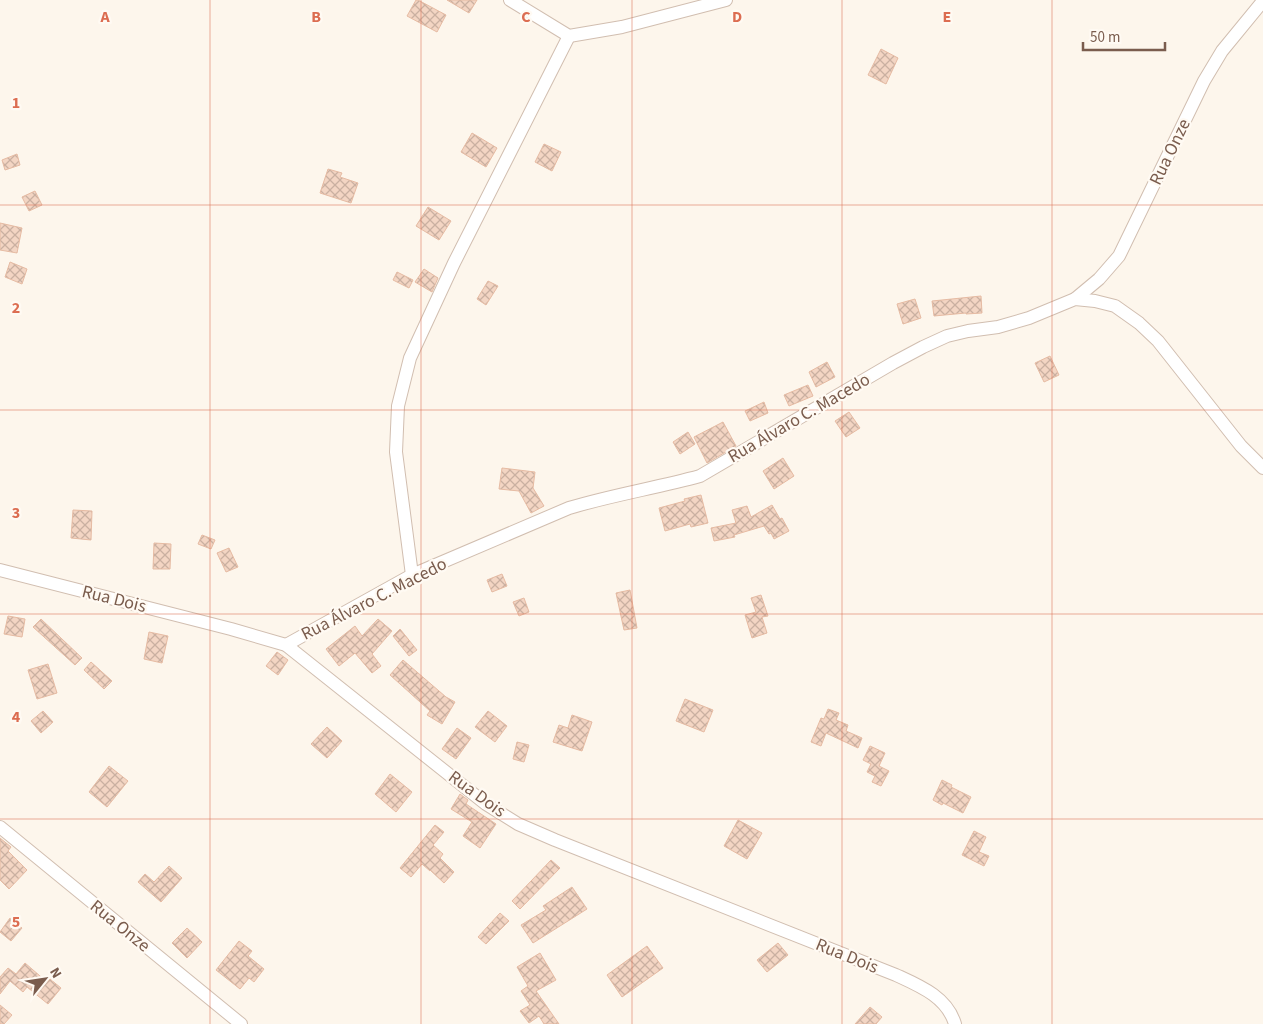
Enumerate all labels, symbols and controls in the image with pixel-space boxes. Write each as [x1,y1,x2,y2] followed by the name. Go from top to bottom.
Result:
[99,6,110,28] text: A
[311,6,321,28] text: B
[521,6,531,28] text: C
[732,6,742,28] text: D
[943,6,951,28] text: E
[1083,20,1166,52] scale bar
[1090,27,1120,48] text: 50 m
[12,92,20,114] text: 1
[1143,115,1197,189] street label: Rua Onze
[12,297,20,319] text: 2
[723,367,875,469] street label: Rua Álvaro C. Macedo
[12,502,20,524] text: 3
[297,551,451,647] street label: Rua Álvaro C. Macedo
[79,579,149,619] street label: Rua Dois
[12,706,21,728] text: 4
[443,765,511,823] street label: Rua Dois
[85,894,155,958] street label: Rua Onze
[12,911,20,933] text: 5
[812,932,882,980] street label: Rua Dois
[20,954,70,1004] north arrow
[44,964,66,982] text: N

